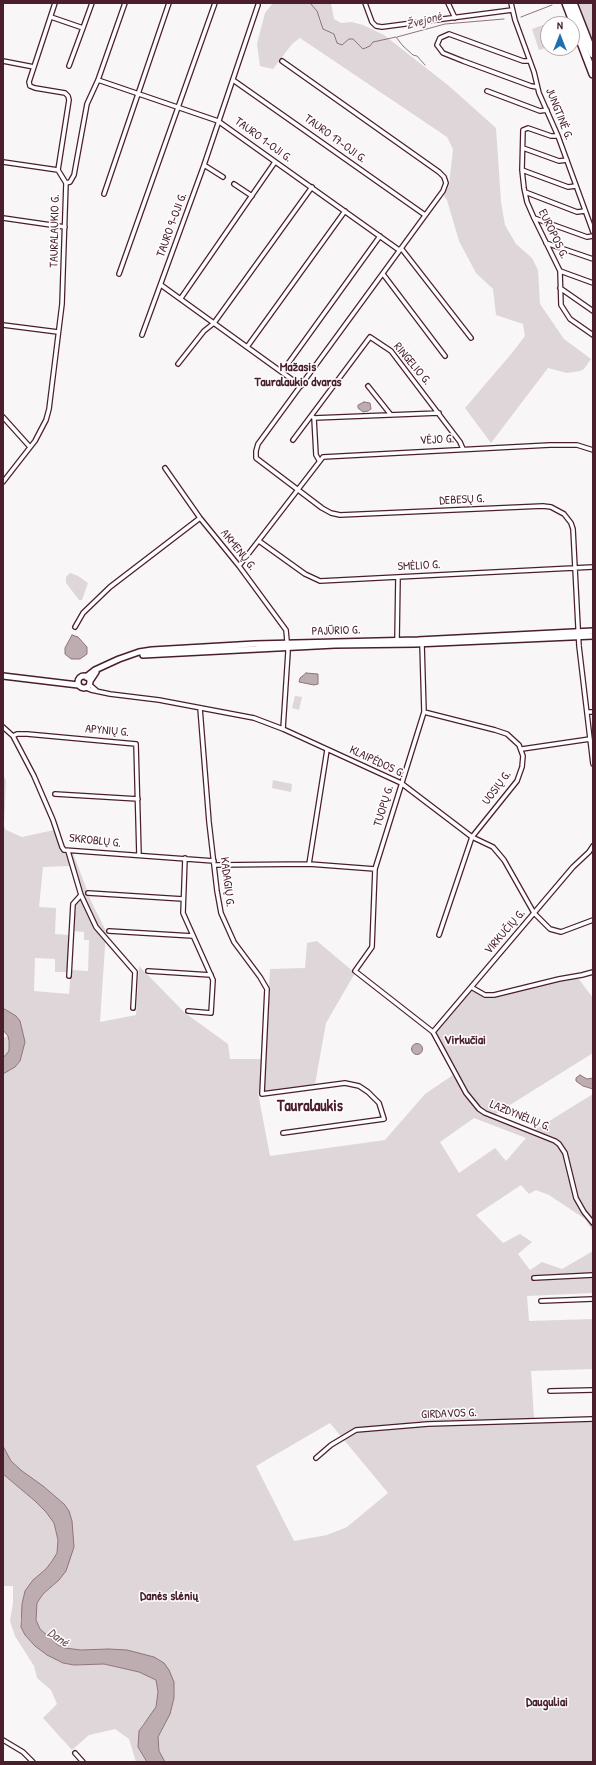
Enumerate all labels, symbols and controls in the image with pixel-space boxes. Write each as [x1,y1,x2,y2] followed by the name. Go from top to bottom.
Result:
[404,9,444,33] water label: Žvejonė
[540,16,580,56] north arrow
[557,18,563,32] text: N
[542,86,576,142] street label: JUNGTINĖ G.
[301,112,369,166] street label: TAURO 17-OJI G.
[232,114,294,166] street label: TAURO 1-OJI G.
[154,191,190,259] street label: TAURO 9-OJI G.
[47,194,63,268] street label: TAURALAUKIO G.
[535,207,571,261] street label: EUROPOS G.
[390,340,434,388] street label: RINGELIO G.
[254,360,342,391] district label: Mažasis Tauralaukio dvaras
[420,432,454,448] street label: VĖJO G.
[439,492,485,508] street label: DEBESŲ G.
[217,527,259,573] street label: AKMENŲ G.
[397,558,441,574] street label: SMĖLIO G.
[311,623,361,639] street label: PAJŪRIO G.
[85,722,129,740] street label: APYNIŲ G.
[347,743,407,781] street label: KLAIPĖDOS G.
[479,768,515,808] street label: UOSIŲ G.
[371,784,397,828] street label: TUOPŲ G.
[68,831,122,851] street label: SKROBLŲ G.
[217,856,237,908] street label: KADAGIŲ G.
[482,907,528,957] street label: VIRKUČIŲ G.
[444,1033,486,1049] district label: Virkučiai
[277,1097,343,1117] district label: Tauralaukis
[488,1097,552,1135] street label: LAZDYNĖLIŲ G.
[421,1406,477,1422] street label: GIRDAVOS G.
[140,1589,198,1605] district label: Danės slėnių
[44,1625,72,1651] water label: Danė
[526,1695,568,1711] district label: Dauguliai

